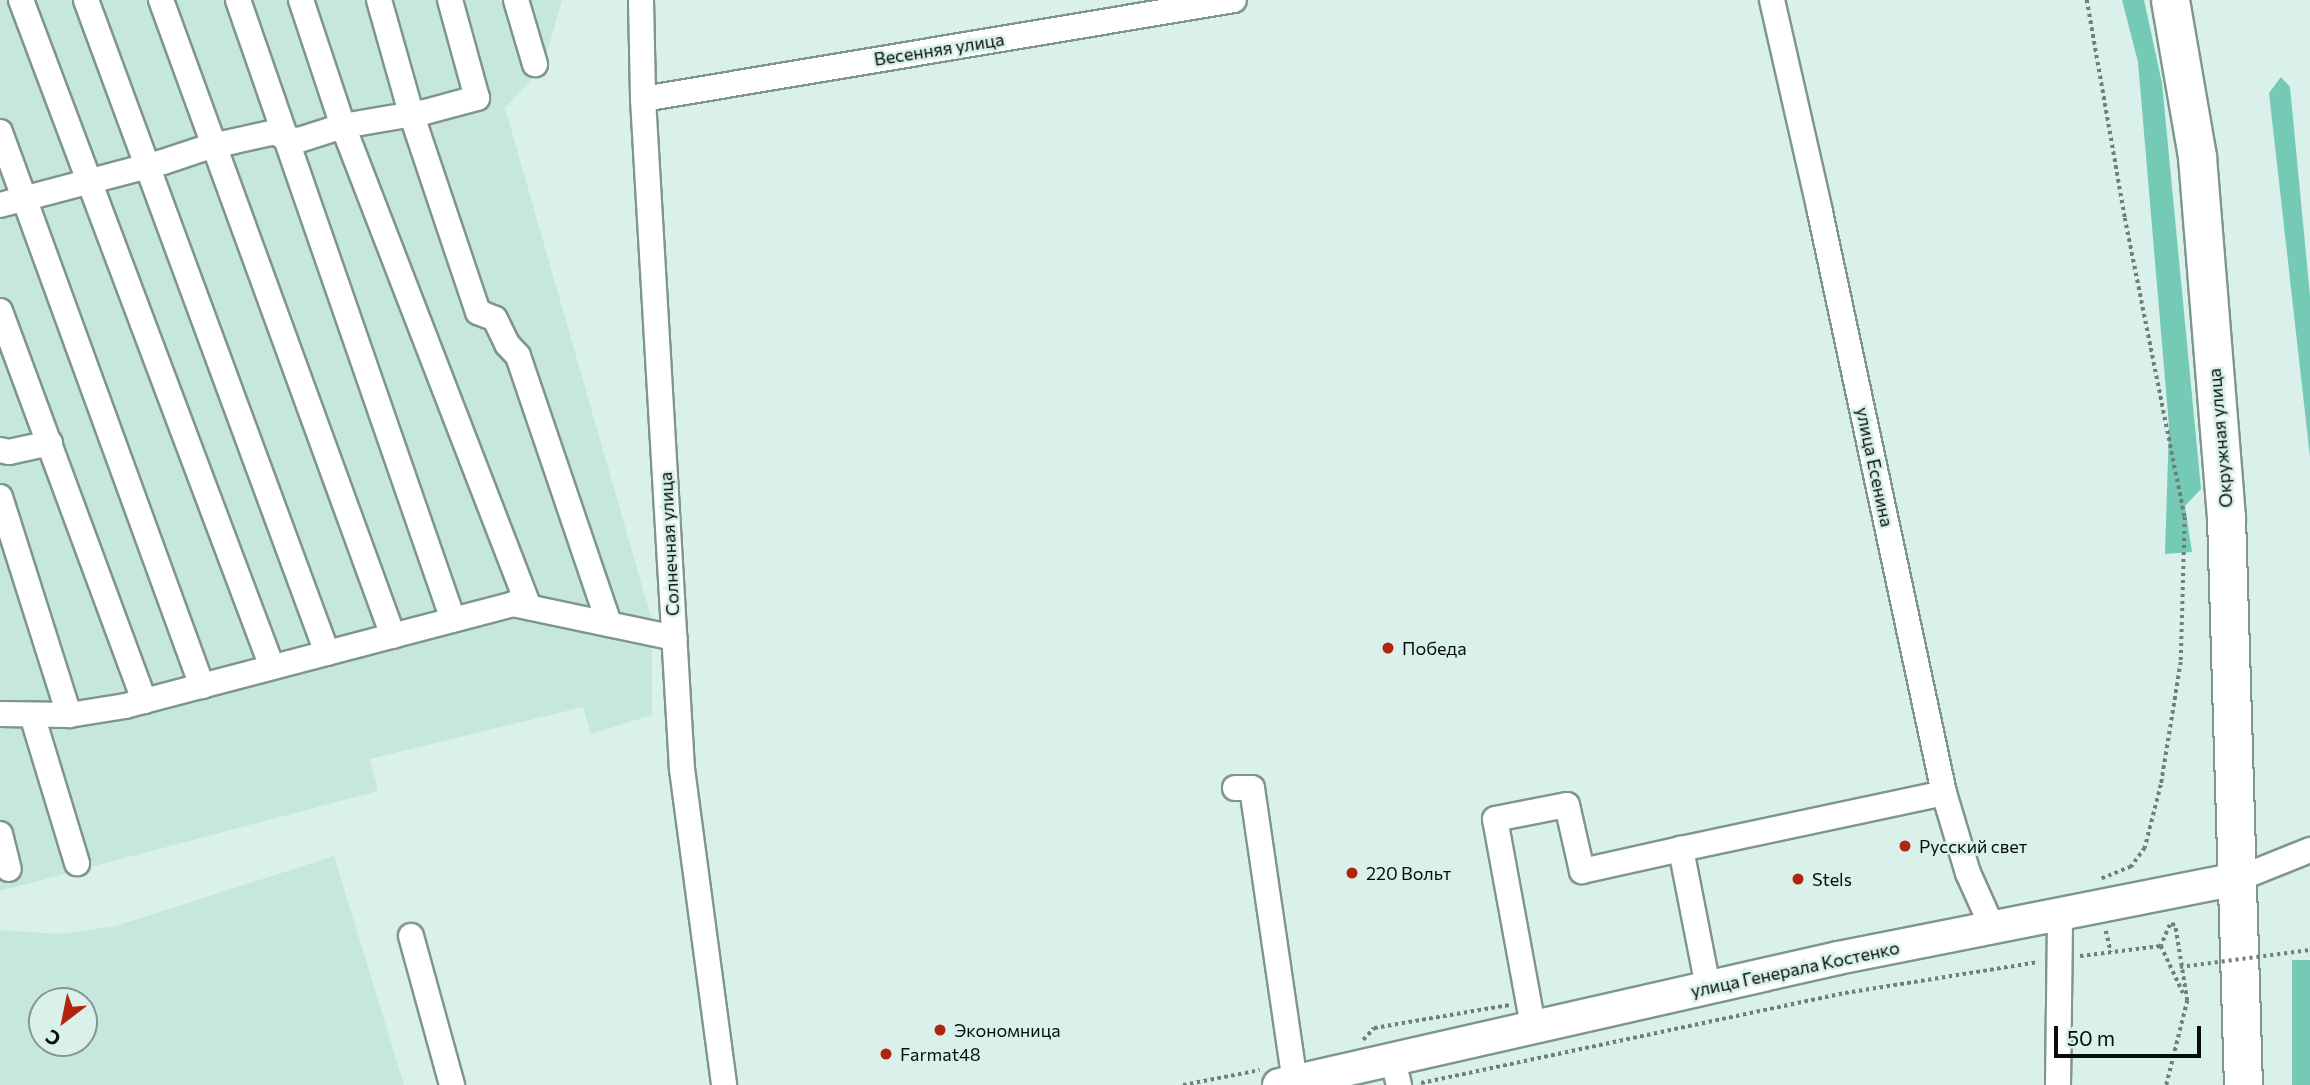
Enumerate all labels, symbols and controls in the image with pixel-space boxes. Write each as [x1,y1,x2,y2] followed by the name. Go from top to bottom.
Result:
[872,28,1006,70] street label: Весенняя улица
[2203,367,2237,509] street label: Окружная улица
[1852,405,1898,529] street label: улица Есенина
[654,471,684,617] street label: Солнечная улица
[1402,637,1466,659] place label: Победа
[1380,640,1396,656] marker: Победа
[1919,835,2027,857] place label: Русский свет
[1897,838,1913,854] marker: Русский свет
[1366,862,1451,884] place label: 220 Вольт
[1344,865,1360,881] marker: 220 Вольт
[1812,868,1852,890] place label: Stels
[1790,871,1806,887] marker: Stels
[1689,936,1901,1002] street label: улица Генерала Костенко
[28,987,98,1057] north arrow
[2058,1012,2205,1056] scale bar
[954,1019,1060,1041] place label: Экономница
[932,1022,948,1038] marker: Экономница
[41,1025,64,1052] text: С
[2067,1025,2115,1050] text: 50 m
[900,1043,981,1065] place label: Farmat48
[878,1046,894,1062] marker: Farmat48

